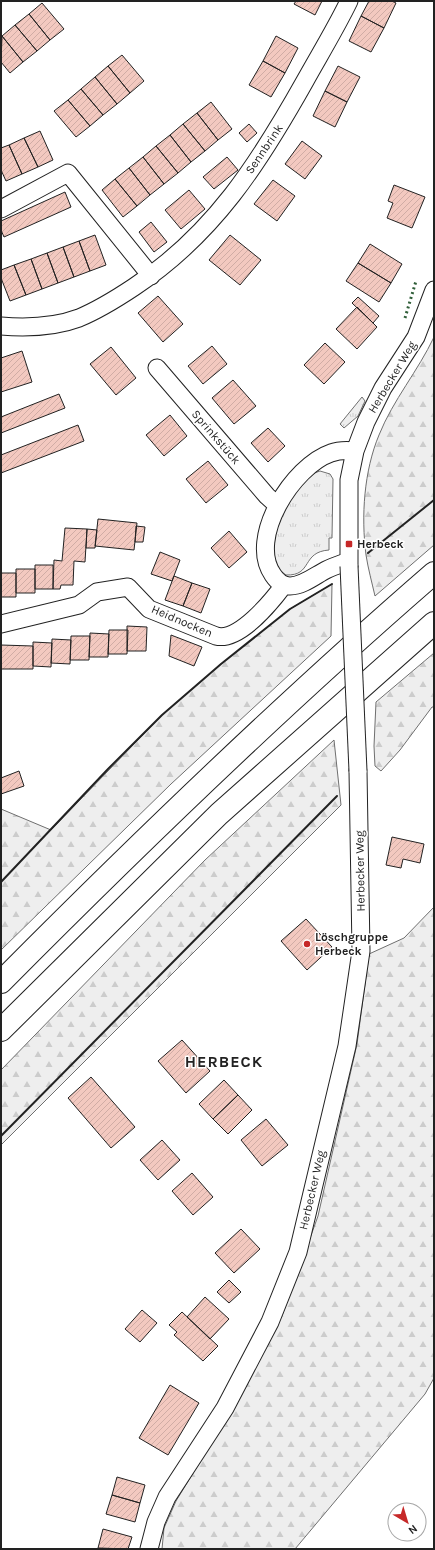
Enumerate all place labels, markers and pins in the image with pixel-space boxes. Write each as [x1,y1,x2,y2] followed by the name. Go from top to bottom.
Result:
[357,537,404,551] place label: Herbeck
[344,539,354,549] marker: Herbeck
[315,930,388,958] place label: Löschgruppe Herbeck
[302,939,312,949] marker: Löschgruppe Herbeck

